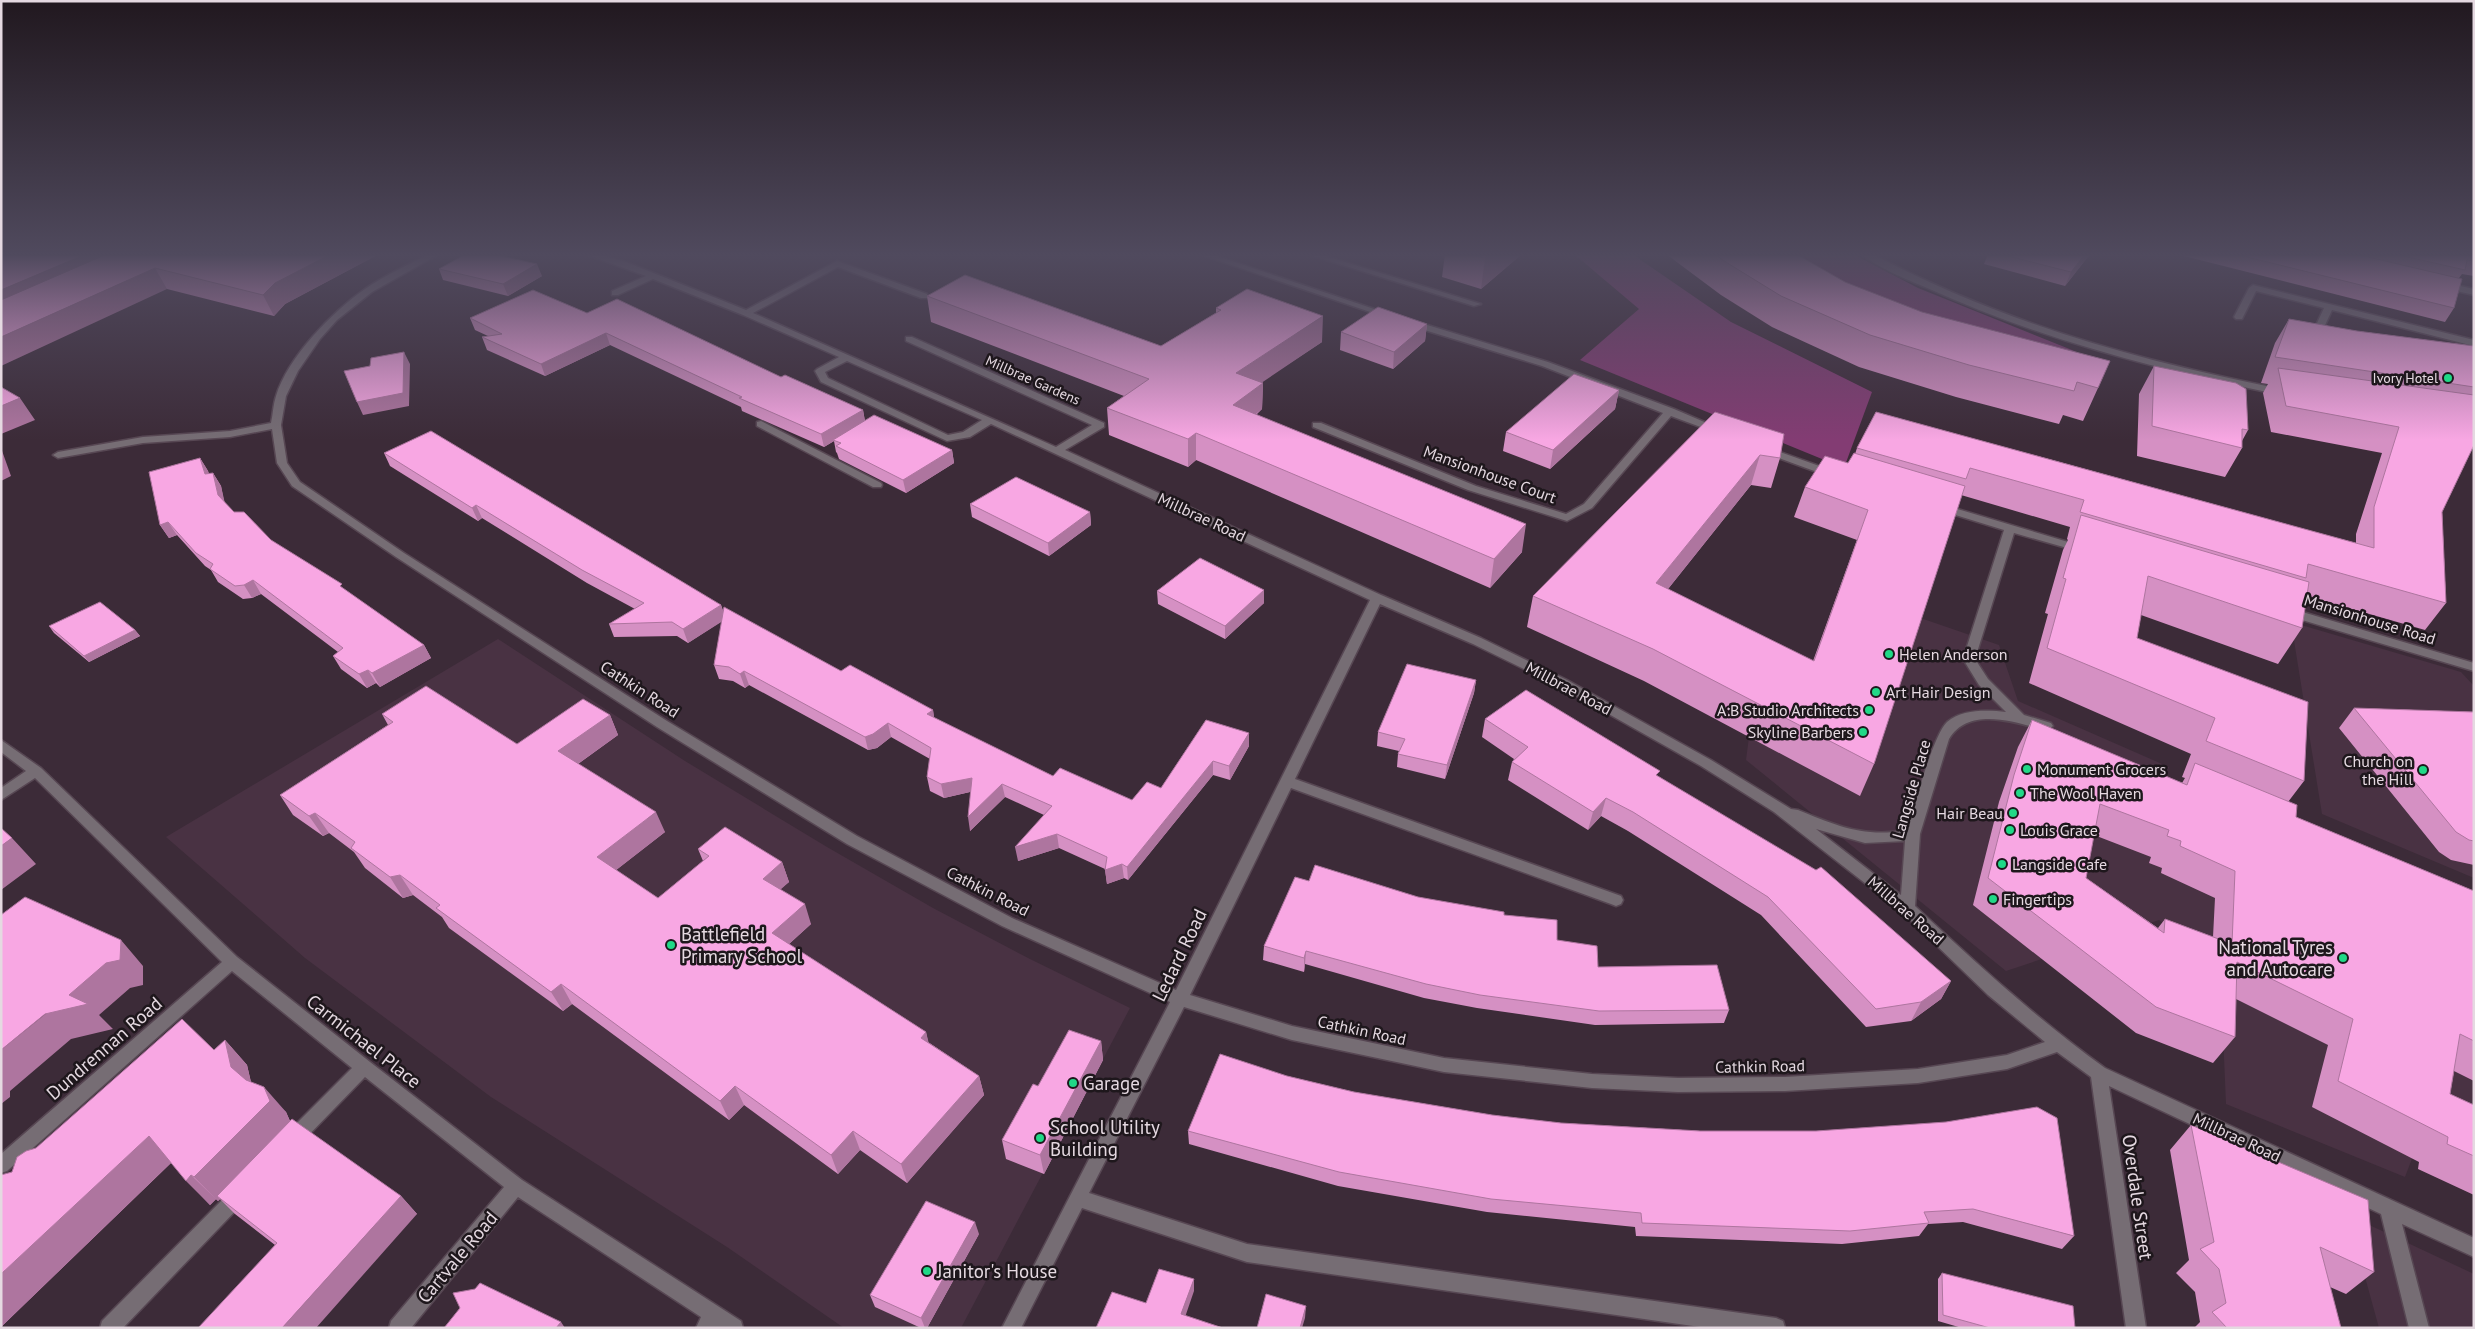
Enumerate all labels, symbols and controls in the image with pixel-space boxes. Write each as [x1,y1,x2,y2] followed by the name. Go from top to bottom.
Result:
[983,351,1083,409] street label: Millbrae Gardens
[2373,369,2438,387] place label: Ivory Hotel
[2442,372,2454,384] marker: Ivory Hotel
[1421,441,1560,508] street label: Mansionhouse Court
[1155,488,1249,546] street label: Millbrae Road
[2302,589,2438,649] street label: Mansionhouse Road
[1899,644,2008,664] place label: Helen Anderson
[1883,648,1895,660] marker: Helen Anderson
[597,656,683,722] street label: Cathkin Road
[1523,657,1615,719] street label: Millbrae Road
[1886,682,1991,702] place label: Art Hair Design
[1870,686,1882,698] marker: Art Hair Design
[1717,700,1859,720] place label: A:B Studio Architects
[1863,704,1875,716] marker: A:B Studio Architects
[1748,722,1853,742] place label: Skyline Barbers
[1857,726,1869,738] marker: Skyline Barbers
[1887,737,1935,841] street label: Langside Place
[2343,751,2413,789] place label: Church on the Hill
[2037,759,2166,779] place label: Monument Grocers
[2021,763,2033,775] marker: Monument Grocers
[2417,764,2429,776] marker: Church on the Hill
[2030,783,2142,803] place label: The Wool Haven
[2014,787,2026,799] marker: The Wool Haven
[1936,803,2003,823] place label: Hair Beau
[2007,807,2019,819] marker: Hair Beau
[2020,820,2098,840] place label: Louis Grace
[2004,824,2016,836] marker: Louis Grace
[2012,854,2107,874] place label: Langside Cafe
[1996,858,2008,870] marker: Langside Cafe
[943,862,1033,920] street label: Cathkin Road
[1864,871,1948,949] street label: Millbrae Road
[2003,889,2072,909] place label: Fingertips
[1987,893,1999,905] marker: Fingertips
[1146,905,1212,1005] street label: Ledard Road
[681,922,802,968] place label: Battlefield Primary School
[2218,935,2333,981] place label: National Tyres and Autocare
[665,939,677,951] marker: Battlefield Primary School
[2337,952,2349,964] marker: National Tyres and Autocare
[302,989,426,1093] street label: Carmichael Place
[41,991,167,1105] street label: Dundrennan Road
[1316,1011,1408,1049] street label: Cathkin Road
[1715,1055,1805,1077] street label: Cathkin Road
[1083,1071,1140,1095] place label: Garage
[1067,1077,1079,1089] marker: Garage
[2190,1108,2284,1166] street label: Millbrae Road
[1050,1115,1160,1161] place label: School Utility Building
[1034,1132,1046,1144] marker: School Utility Building
[2117,1133,2159,1262] street label: Overdale Street
[412,1206,502,1308] street label: Cartvale Road
[936,1259,1057,1283] place label: Janitor's House
[921,1265,933,1277] marker: Janitor's House

